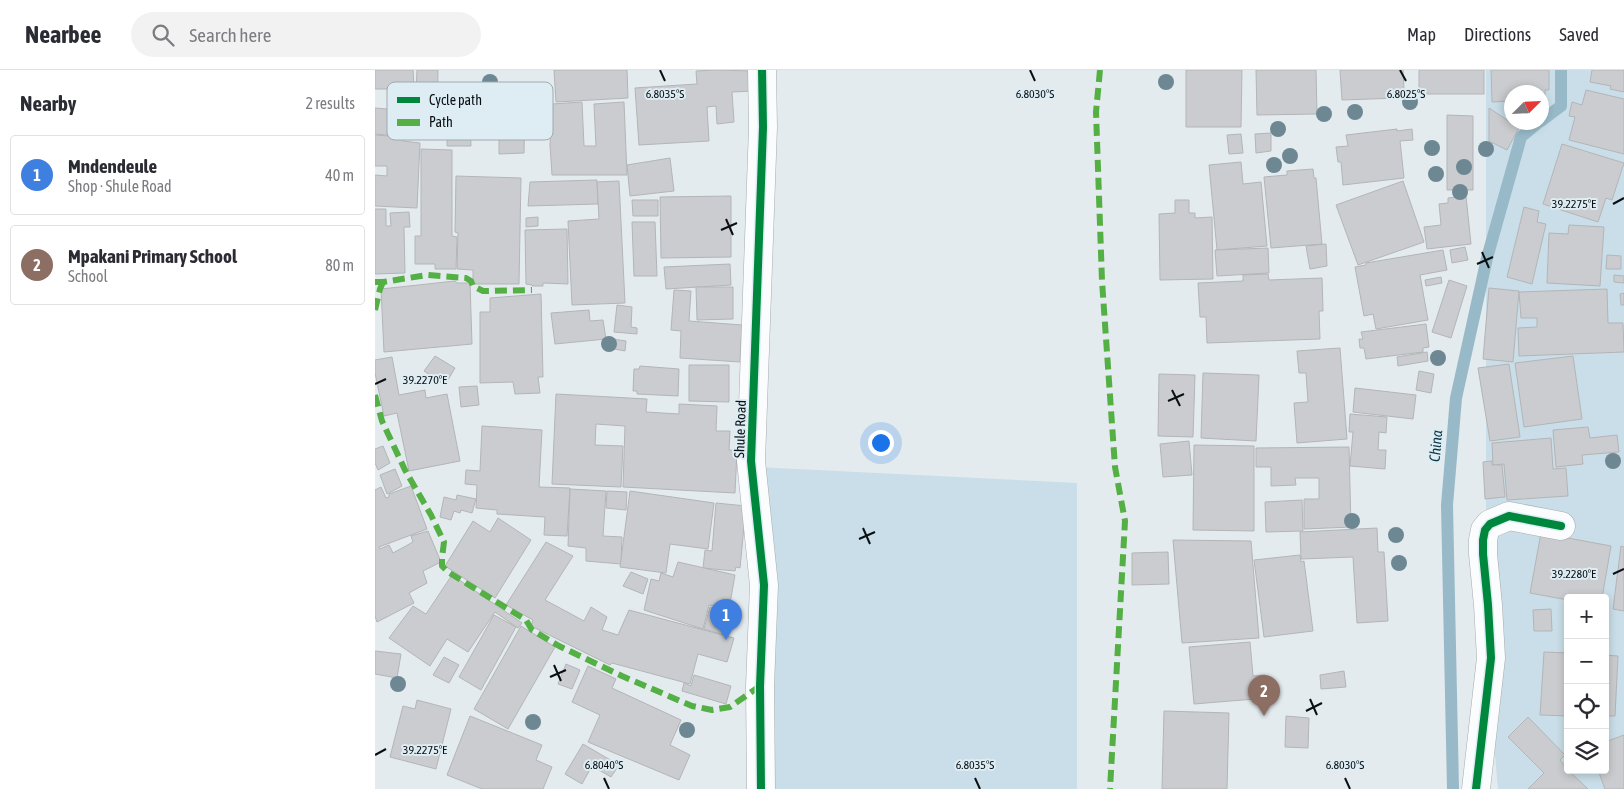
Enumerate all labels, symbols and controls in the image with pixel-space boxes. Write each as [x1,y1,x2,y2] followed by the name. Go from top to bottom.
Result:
[131,12,481,57] search box
[25,21,101,48] text: Nearbee
[149,21,177,49] icon: search
[189,24,271,46] text: Search here
[1407,24,1436,45] text: Map
[1464,24,1531,45] text: Directions
[1559,24,1599,45] text: Saved
[387,82,553,140] legend
[1504,85,1549,130] north arrow
[646,87,684,101] text: 6.8035°S
[1016,87,1054,101] text: 6.8030°S
[1387,87,1425,101] text: 6.8025°S
[20,91,76,115] text: Nearby
[429,92,482,108] text: Cycle path
[305,94,355,112] text: 2 results
[429,114,453,130] text: Path
[68,155,157,177] text: Mndendeule
[33,166,41,184] text: 1
[325,166,354,184] text: 40 m
[68,177,172,195] text: Shop · Shule Road
[1552,197,1596,211] text: 39.2275°E
[68,245,237,267] text: Mpakani Primary School
[33,256,41,274] text: 2
[325,256,354,274] text: 80 m
[68,267,108,285] text: School
[403,373,447,387] text: 39.2270°E
[731,400,749,458] street label: Shule Road
[1426,429,1445,463] water label: China
[868,430,894,456] your location
[1552,567,1596,581] text: 39.2280°E
[1564,594,1609,774] map controls
[1564,594,1609,639] button: +
[710,599,742,640] pin: 1
[1564,639,1609,684] button: −
[1248,675,1280,716] pin: 2
[1564,684,1609,729] button: locate
[1564,729,1609,774] button: layers
[403,743,447,757] text: 39.2275°E
[585,758,623,772] text: 6.8040°S
[956,758,994,772] text: 6.8035°S
[1326,758,1364,772] text: 6.8030°S

